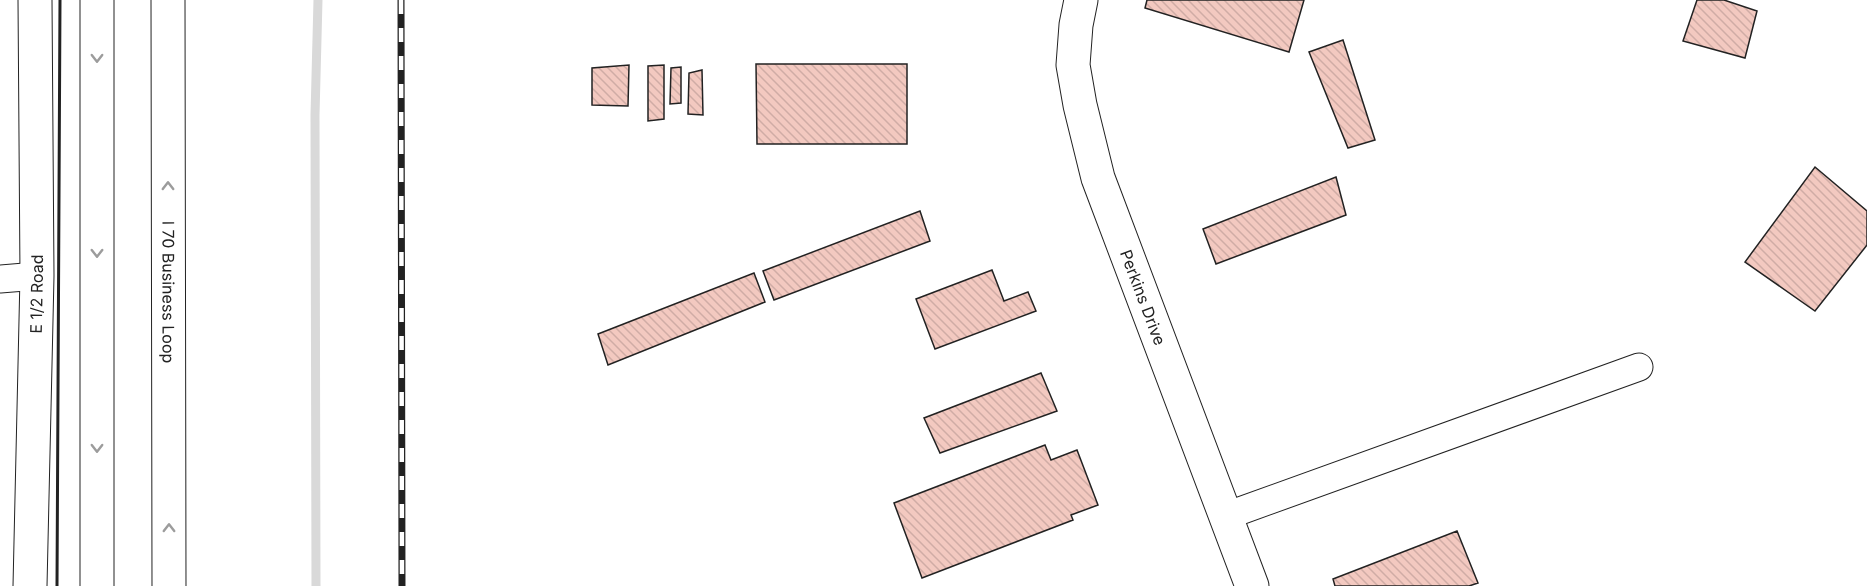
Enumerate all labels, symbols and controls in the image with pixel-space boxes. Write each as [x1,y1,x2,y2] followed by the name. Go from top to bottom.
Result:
[91,54,103,63] one-way arrow
[162,181,174,190] one-way arrow
[158,221,179,363] street label: I 70 Business Loop
[1116,247,1170,348] street label: Perkins Drive
[91,249,103,258] one-way arrow
[26,254,47,334] street label: E 1/2 Road
[91,444,103,453] one-way arrow
[163,523,175,532] one-way arrow

